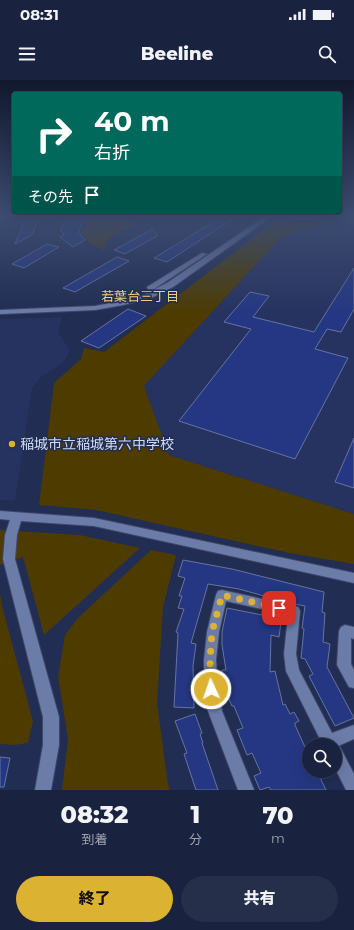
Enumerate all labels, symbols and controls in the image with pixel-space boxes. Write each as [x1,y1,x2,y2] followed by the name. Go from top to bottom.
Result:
[20,5,59,24] text: 08:31
[16,43,38,65] icon: menu
[141,43,213,65] text: Beeline
[316,43,338,65] icon: search
[94,104,170,138] text: 40 m
[28,108,80,160] icon: right
[94,142,130,164] text: 右折
[81,184,103,206] icon: arrive
[28,187,73,206] text: その先
[101,288,179,304] district label: 若葉台三丁目
[20,435,174,453] place label: 稲城市立稲城第六中学校
[7,439,17,449] marker: 稲城市立稲城第六中学校
[262,591,296,625] pin
[268,597,290,619] icon: arrive
[190,668,232,710] position arrow
[302,738,342,778] map controls
[302,738,342,778] button: search
[60,800,128,829] text: 08:32
[191,800,200,829] text: 1
[262,801,294,830] text: 70
[271,830,285,846] text: m
[81,831,107,847] text: 到着
[189,831,202,847] text: 分
[16,876,173,922] button: 終了
[181,876,338,922] button: 共有

